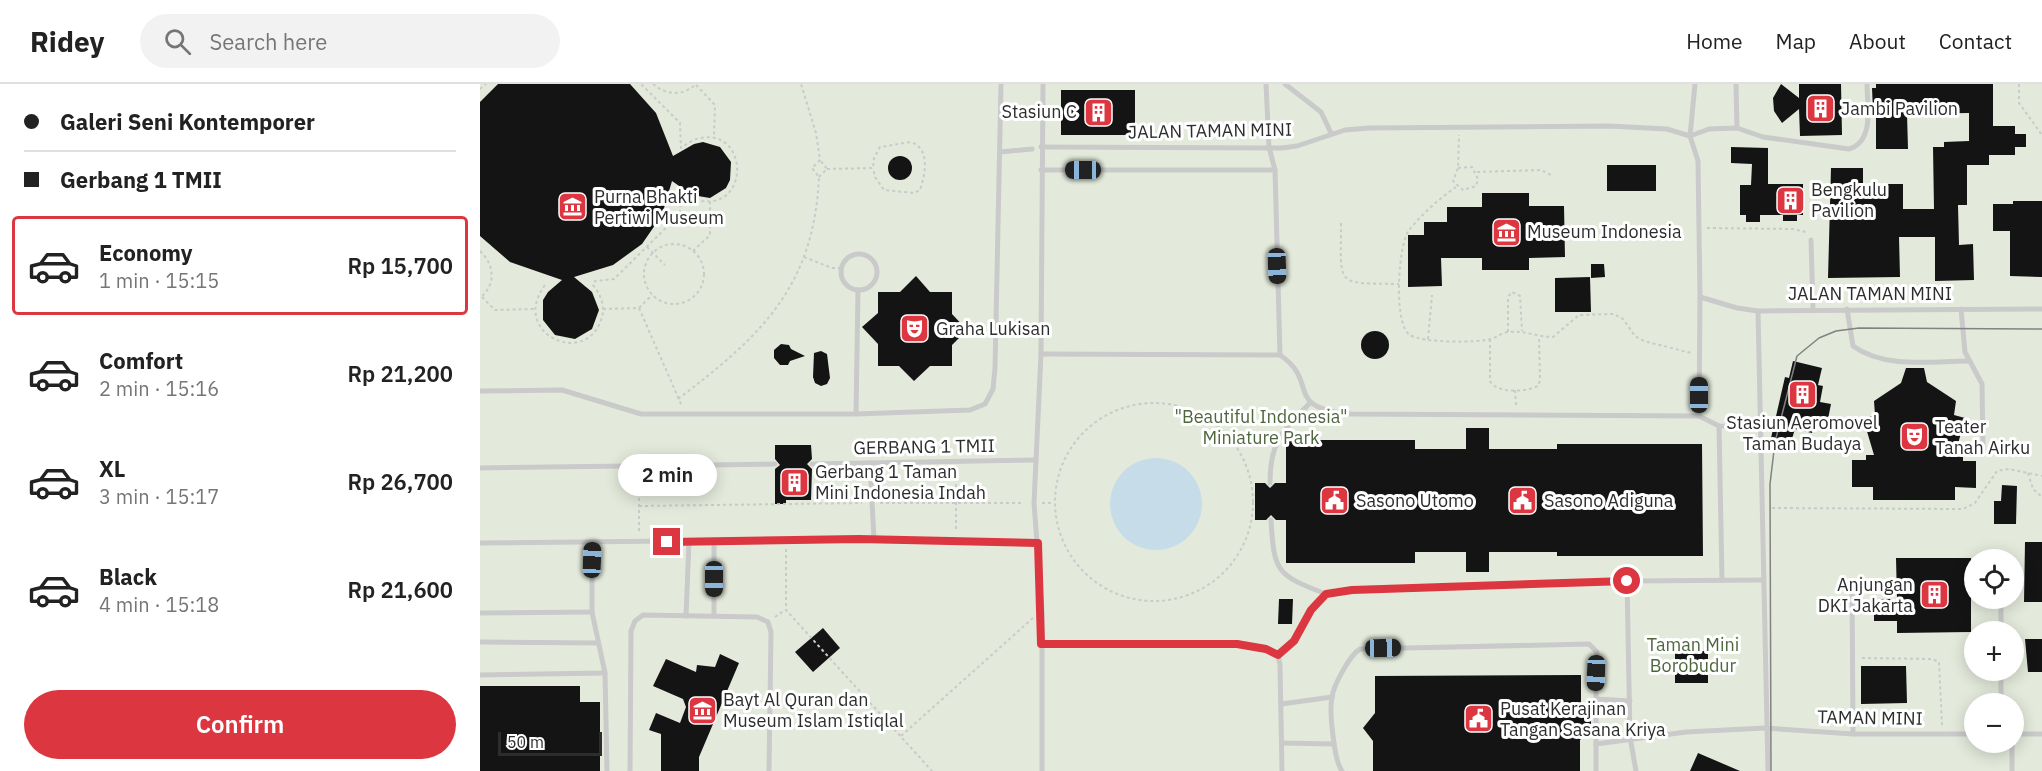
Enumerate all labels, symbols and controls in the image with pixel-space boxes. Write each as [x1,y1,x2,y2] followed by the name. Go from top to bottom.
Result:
[140,14,560,68] search box
[30,23,104,60] text: Ridey
[161,25,194,58] icon: search
[209,27,327,56] text: Search here
[1686,27,1743,55] text: Home
[1776,27,1816,55] text: Map
[1849,27,1906,55] text: About
[1939,27,2012,55] text: Contact
[1804,93,1836,125] building icon: Jambi Pavilion
[1082,96,1114,128] building icon: Stasiun C
[1841,97,1958,120] place label: Jambi Pavilion
[1001,100,1077,123] place label: Stasiun C
[60,107,315,136] text: Galeri Seni Kontemporer
[1128,118,1292,143] street label: JALAN TAMAN MINI
[1065,161,1101,179] car
[60,165,222,194] text: Gerbang 1 TMII
[1811,178,1887,222] place label: Bengkulu Pavilion
[1774,184,1806,216] building icon: Bengkulu Pavilion
[594,185,724,229] place label: Purna Bhakti Pertiwi Museum
[557,191,589,223] museum icon: Purna Bhakti Pertiwi Museum
[1490,216,1522,248] museum icon: Museum Indonesia
[1527,220,1682,243] place label: Museum Indonesia
[99,238,193,267] text: Economy
[27,239,81,293] icon: car
[1267,248,1287,284] car
[347,251,453,280] text: Rp 15,700
[99,267,219,294] text: 1 min · 15:15
[1788,282,1952,305] street label: JALAN TAMAN MINI
[899,313,931,345] theatre icon: Graha Lukisan
[936,317,1050,340] place label: Graha Lukisan
[99,346,183,375] text: Comfort
[27,347,81,401] icon: car
[347,359,453,388] text: Rp 21,200
[99,375,219,402] text: 2 min · 15:16
[1690,377,1708,413] car
[1786,378,1818,410] building icon: Stasiun Aeromovel Taman Budaya
[1174,405,1348,449] park label: "Beautiful Indonesia" Miniature Park
[1726,411,1878,455] place label: Stasiun Aeromovel Taman Budaya
[1935,415,2030,459] place label: Teater Tanah Airku
[1898,421,1930,453] theatre icon: Teater Tanah Airku
[853,434,995,459] street label: GERBANG 1 TMII
[99,454,125,483] text: XL
[27,455,81,509] icon: car
[618,455,717,497] callout: 2 min
[815,460,986,504] place label: Gerbang 1 Taman Mini Indonesia Indah
[642,461,693,488] text: 2 min
[778,466,810,498] building icon: Gerbang 1 Taman Mini Indonesia Indah
[347,467,453,496] text: Rp 26,700
[99,483,219,510] text: 3 min · 15:17
[1319,485,1351,517] public building icon: Sasono Utomo
[1507,485,1539,517] public building icon: Sasono Adiguna
[1356,489,1474,512] place label: Sasono Utomo
[1544,489,1674,512] place label: Sasono Adiguna
[653,528,680,555] route end
[582,542,602,578] car
[1964,549,2024,753] map controls
[1964,549,2024,609] button: locate
[705,561,723,597] car
[99,562,157,591] text: Black
[27,563,81,617] icon: car
[1613,567,1640,594] route start
[1818,573,1913,617] place label: Anjungan DKI Jakarta
[347,575,453,604] text: Rp 21,600
[1918,579,1950,611] building icon: Anjungan DKI Jakarta
[99,591,219,618] text: 4 min · 15:18
[1964,621,2024,681] button: +
[1647,633,1739,677] park label: Taman Mini Borobudur
[1365,639,1401,657] car
[1586,655,1606,691] car
[723,688,904,732] place label: Bayt Al Quran dan Museum Islam Istiqlal
[24,690,456,759] button: Confirm
[1964,693,2024,753] button: −
[686,694,718,726] museum icon: Bayt Al Quran dan Museum Islam Istiqlal
[1500,697,1666,741] place label: Pusat Kerajinan Tangan Sasana Kriya
[1463,703,1495,735] public building icon: Pusat Kerajinan Tangan Sasana Kriya
[1817,705,1923,730] street label: TAMAN MINI
[498,729,602,756] scale bar
[507,732,544,752] text: 50 m

